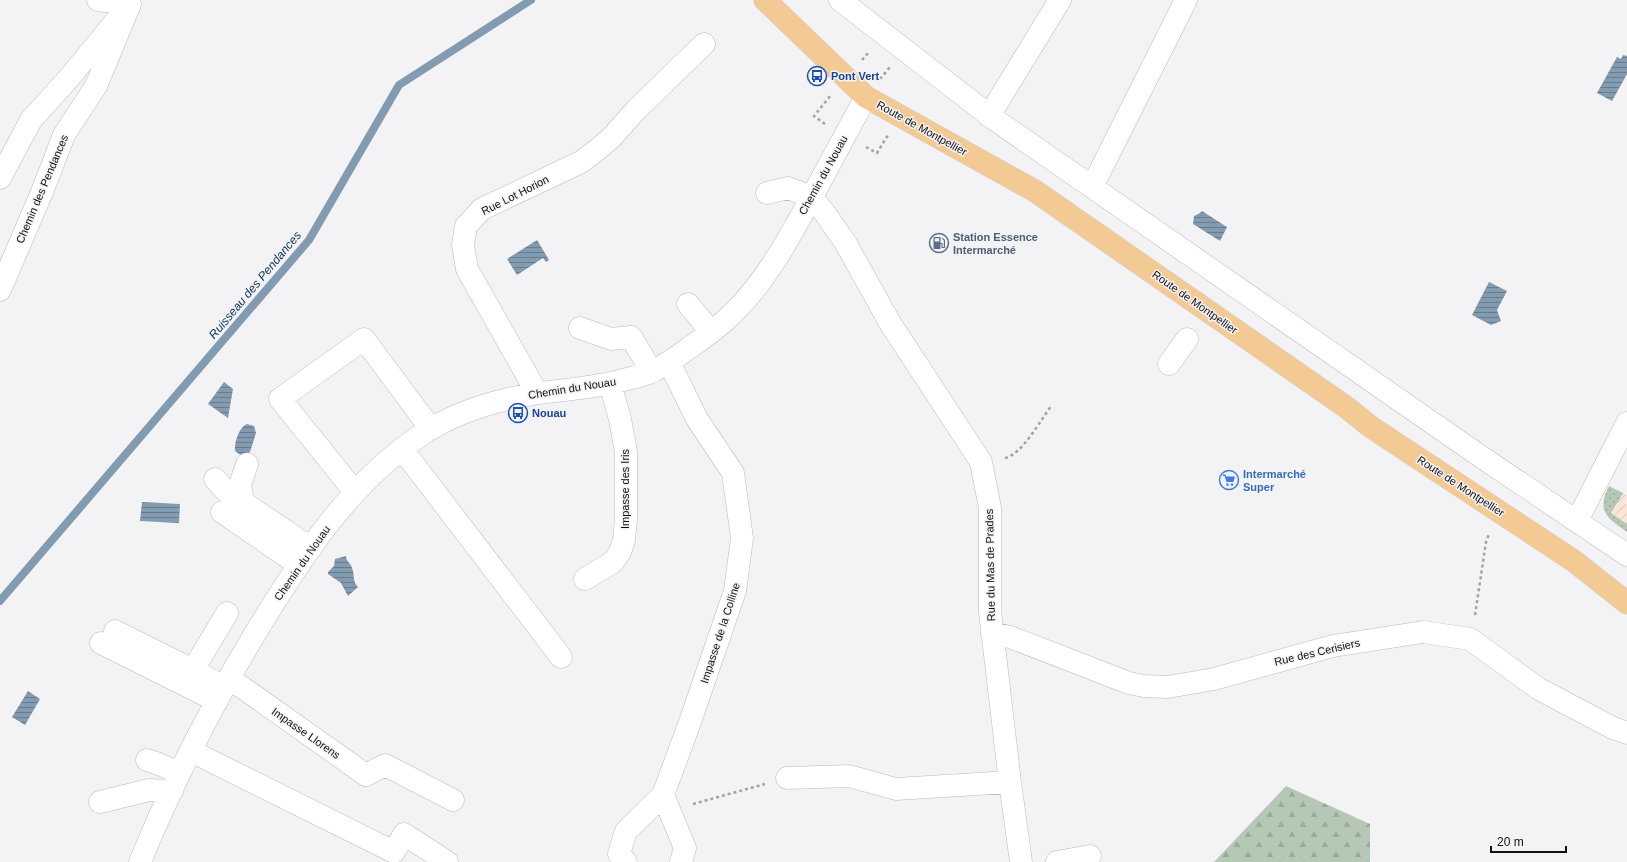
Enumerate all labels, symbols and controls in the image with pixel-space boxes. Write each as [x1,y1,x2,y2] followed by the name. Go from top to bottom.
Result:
[806,65,828,87] bus stop icon: Pont Vert
[831,70,880,82] place label: Pont Vert
[875,98,970,158] street label: Route de Montpellier
[14,132,71,245] street label: Chemin des Pendances
[796,133,850,217] street label: Chemin du Nouau
[479,173,551,217] street label: Rue Lot Horion
[206,228,304,342] water label: Ruisseau des Pendances
[953,231,1038,256] place label: Station Essence Intermarché
[928,232,950,254] fuel station icon: Station Essence Intermarché
[1150,268,1240,336] street label: Route de Montpellier
[527,375,617,401] street label: Chemin du Nouau
[507,402,529,424] bus stop icon: Nouau
[532,407,566,419] place label: Nouau
[619,448,631,529] street label: Impasse des Iris
[1415,453,1507,519] street label: Route de Montpellier
[1243,468,1306,493] place label: Intermarché Super
[1218,469,1240,491] supermarket icon: Intermarché Super
[983,508,997,621] street label: Rue du Mas de Prades
[272,523,332,603] street label: Chemin du Nouau
[698,581,742,685] street label: Impasse de la Colline
[1273,636,1361,668] street label: Rue des Cerisiers
[269,705,343,761] street label: Impasse Llorens
[1491,828,1566,854] scale bar
[1497,835,1524,849] text: 20 m

